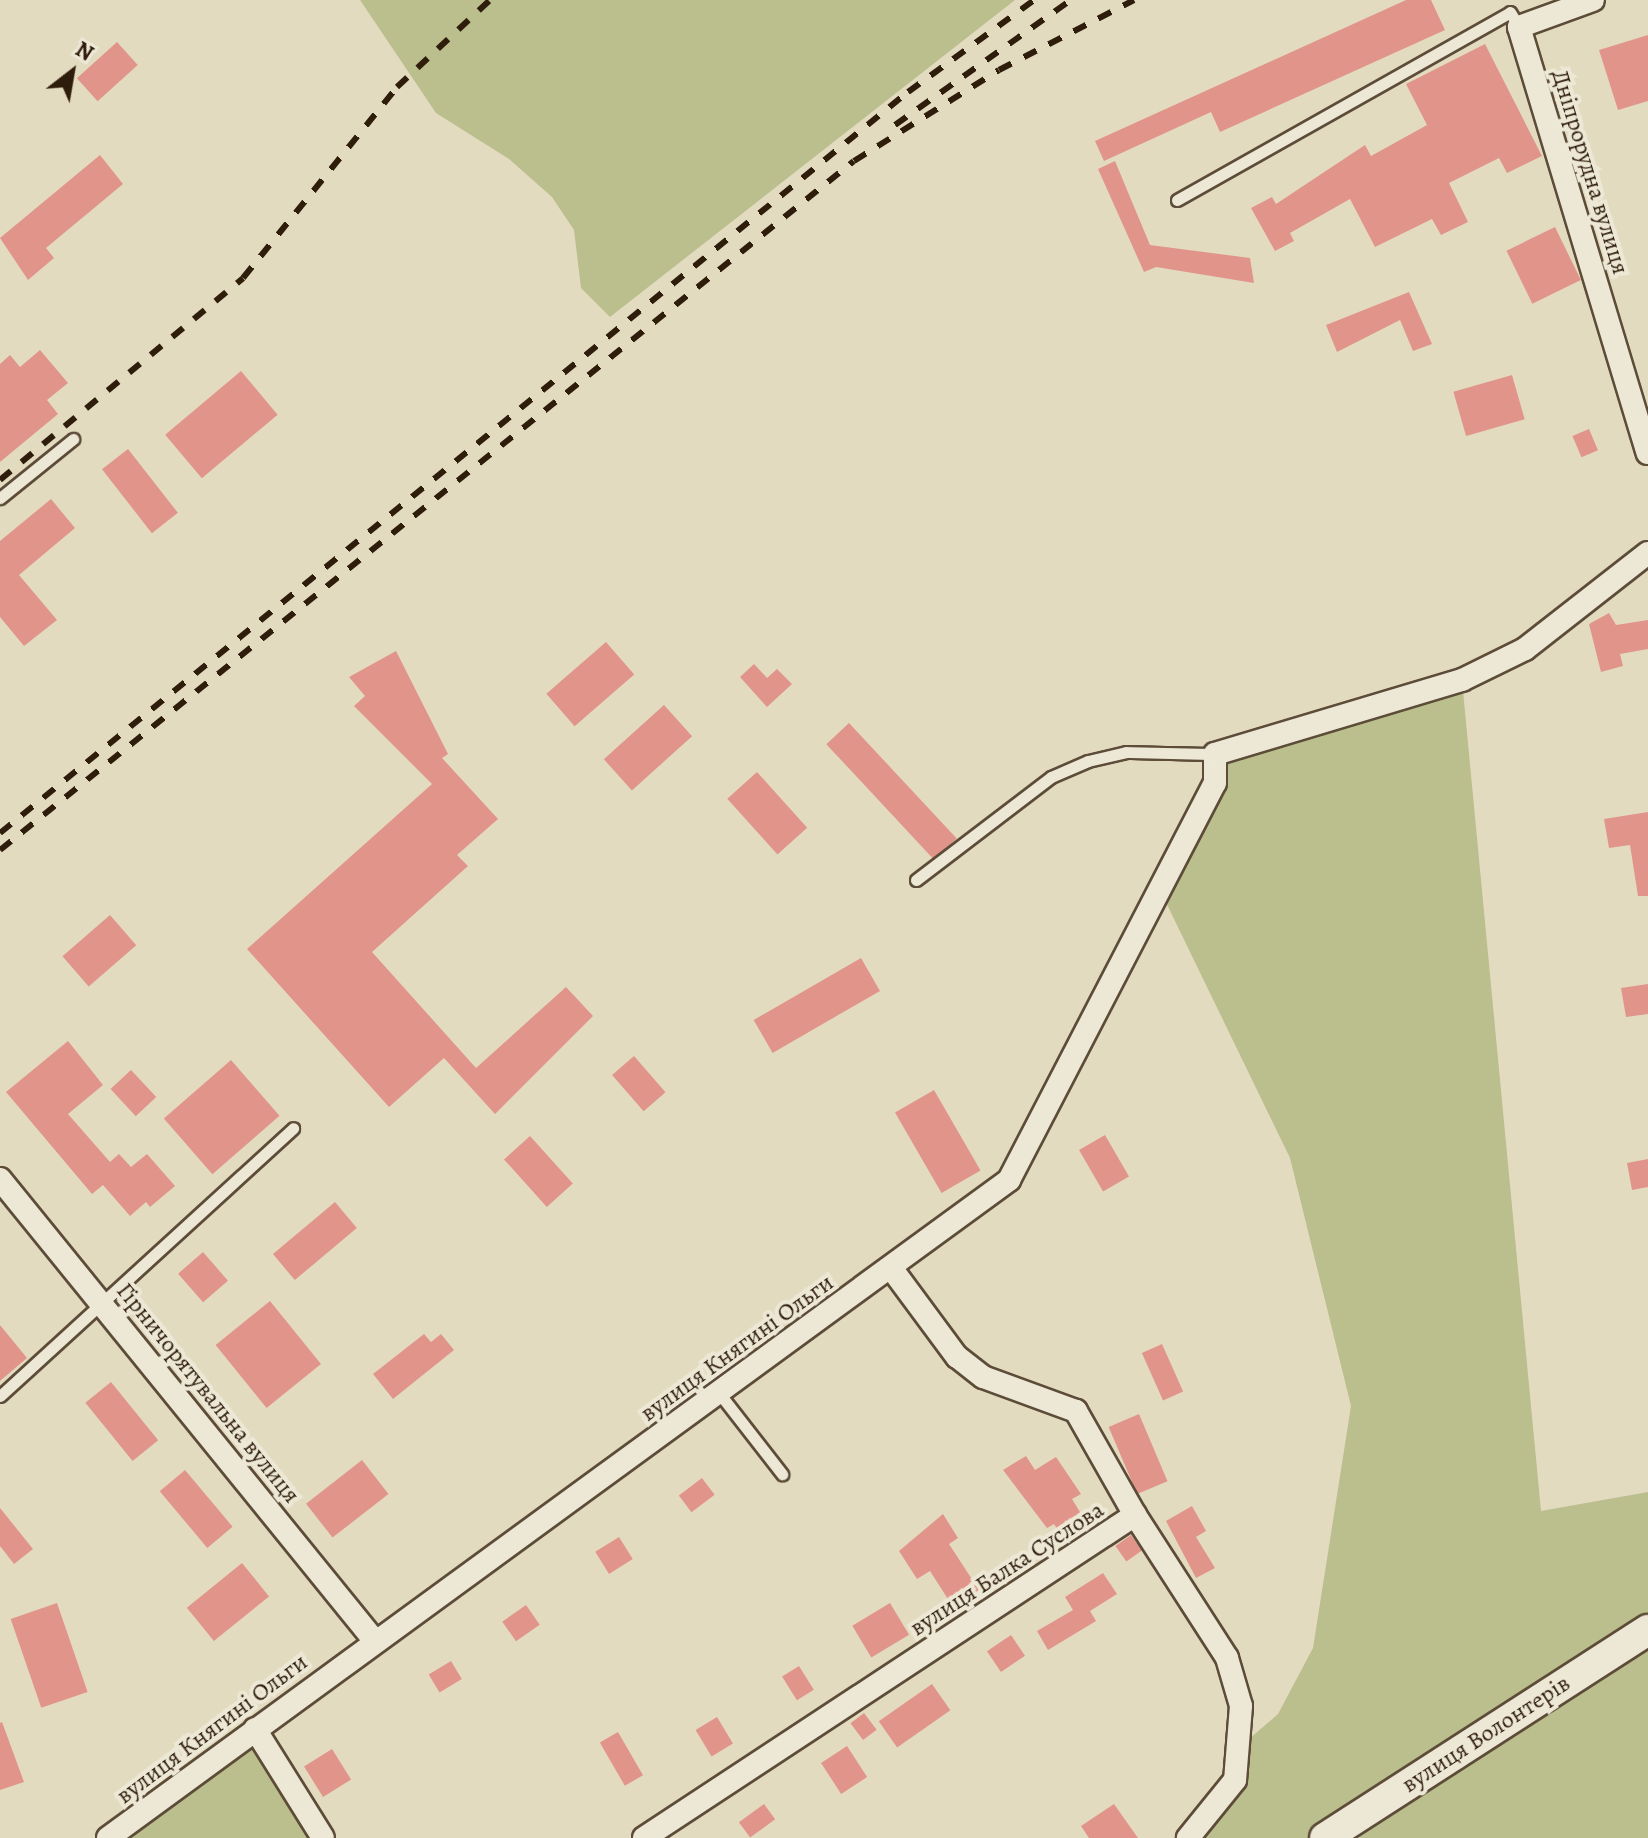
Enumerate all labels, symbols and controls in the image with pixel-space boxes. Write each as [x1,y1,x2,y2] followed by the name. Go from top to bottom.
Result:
[32,32,112,112] north arrow
[70,34,99,68] text: N
[1545,66,1635,278] street label: Дніпрорудна вулиця
[635,1268,839,1428] street label: вулиця Княгині Ольги
[110,1277,306,1509] street label: Гірничорятувальна вулиця
[905,1496,1109,1642] street label: вулиця Балка Суслова
[111,1648,313,1810] street label: вулиця Княгині Ольги
[1397,1669,1575,1799] street label: вулиця Волонтерів

